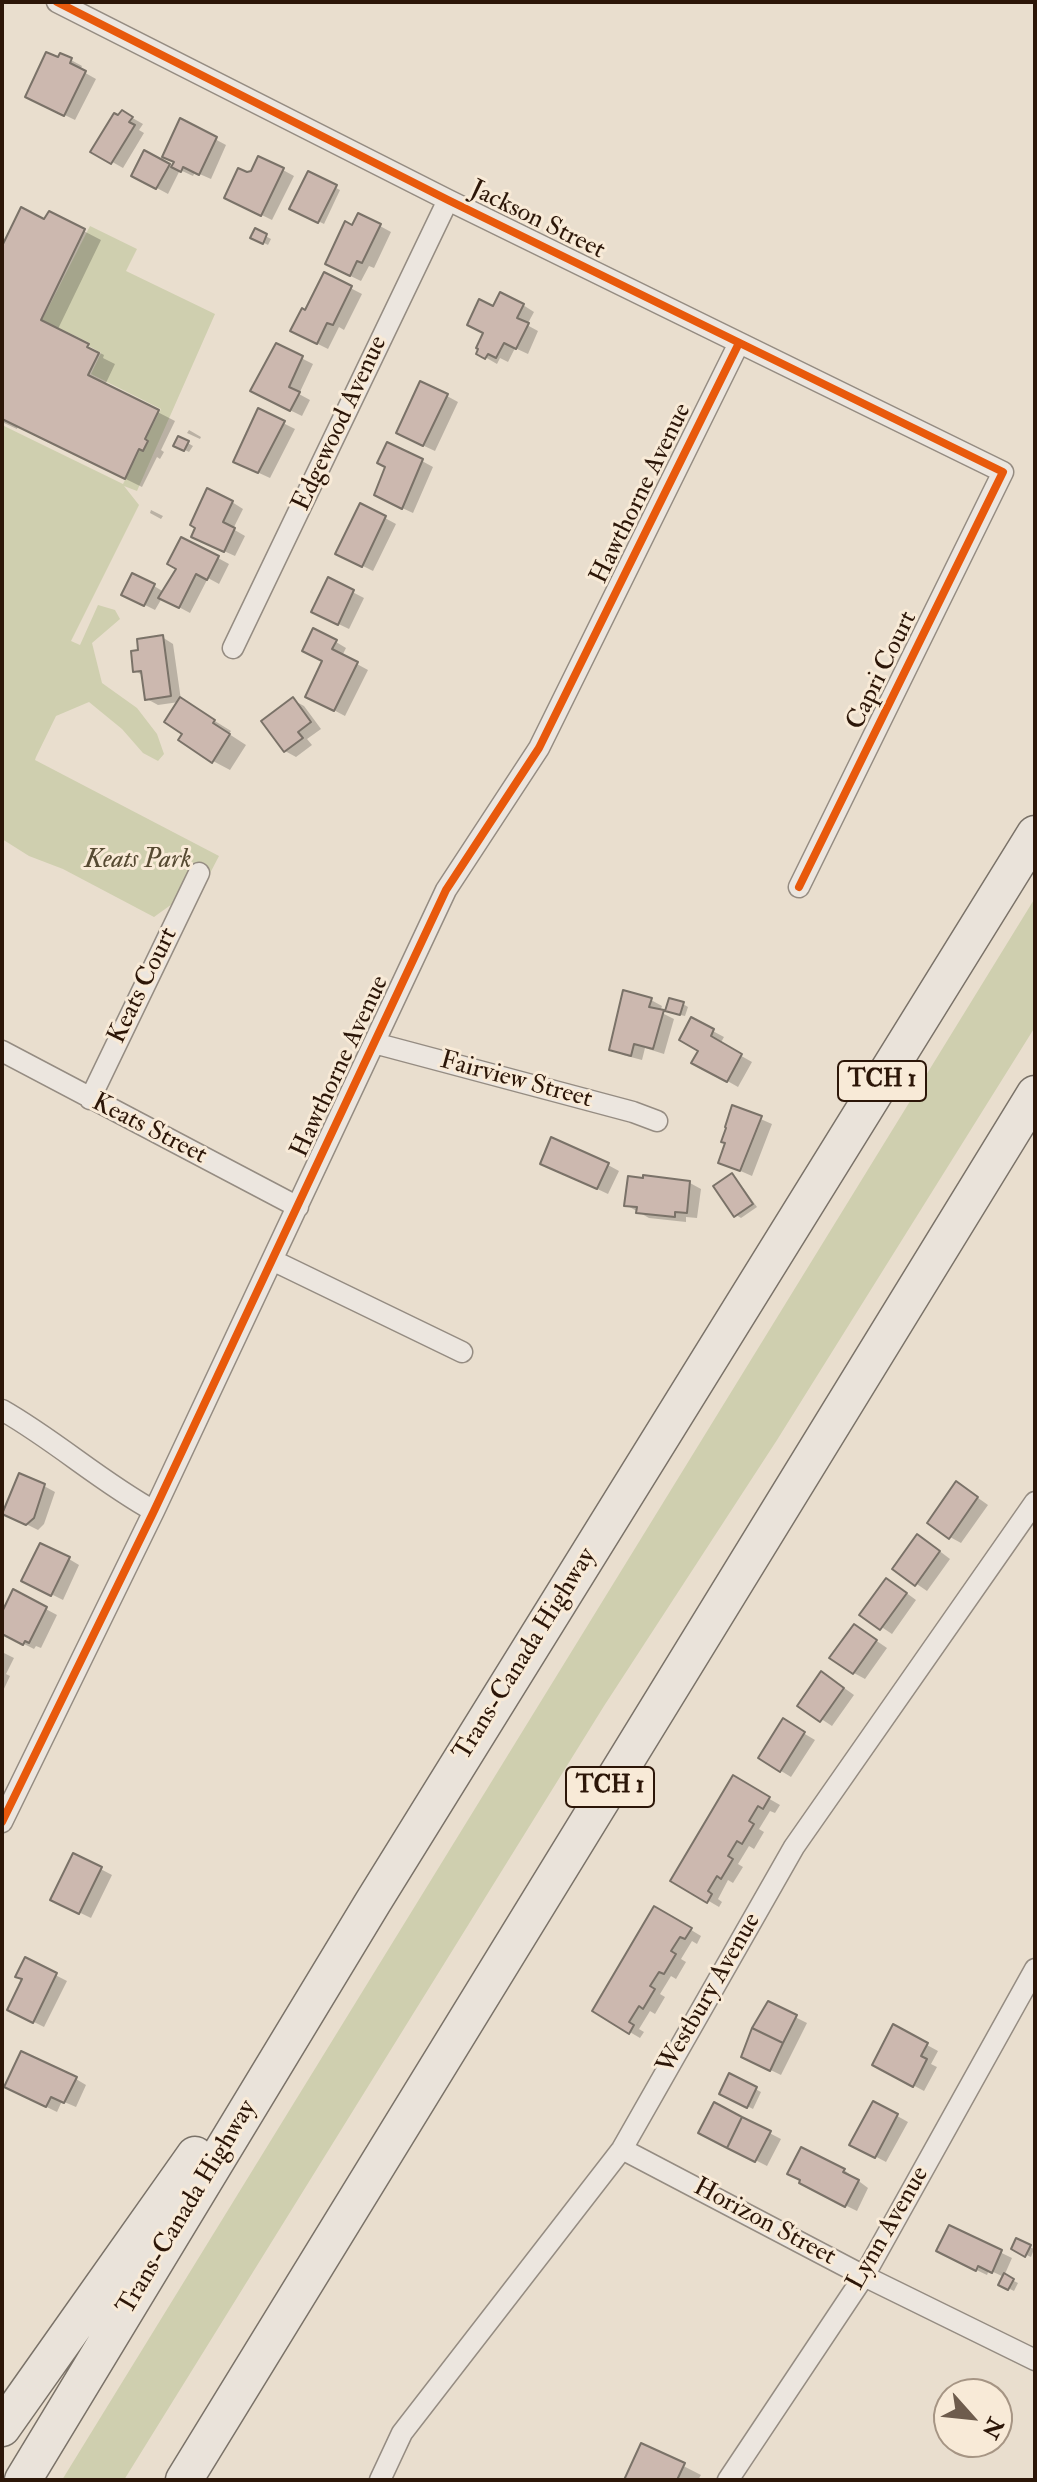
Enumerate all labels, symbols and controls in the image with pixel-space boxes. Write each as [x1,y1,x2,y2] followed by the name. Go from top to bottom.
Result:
[464,175,610,267] street label: Jackson Street
[287,331,395,517] street label: Edgewood Avenue
[585,399,699,589] street label: Hawthorne Avenue
[841,607,925,735] street label: Capri Court
[84,845,192,877] park label: Keats Park
[103,923,185,1049] street label: Keats Court
[285,971,397,1163] street label: Hawthorne Avenue
[437,1046,595,1116] street label: Fairview Street
[838,1061,926,1101] road number: TCH 1
[86,1088,212,1172] street label: Keats Street
[448,1543,604,1767] street label: Trans-Canada Highway
[566,1767,654,1807] road number: TCH 1
[651,1908,769,2080] street label: Westbury Avenue
[112,2095,264,2321] street label: Trans-Canada Highway
[841,2162,937,2296] street label: Lynn Avenue
[687,2172,841,2274] street label: Horizon Street
[933,2378,1013,2458] north arrow
[976,2413,1010,2443] text: N

